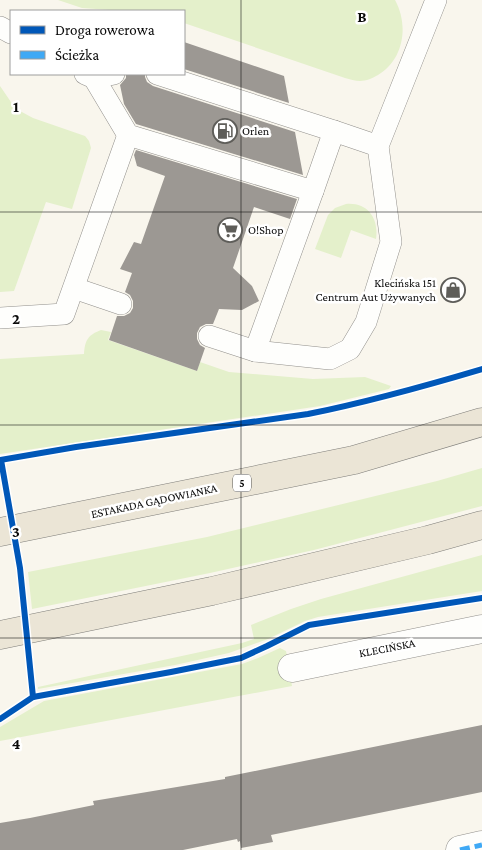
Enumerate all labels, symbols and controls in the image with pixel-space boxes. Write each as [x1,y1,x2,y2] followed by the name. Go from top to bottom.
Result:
[357,8,367,25] text: B
[10,10,185,75] legend
[55,22,155,39] text: Droga rowerowa
[55,47,99,63] text: Ścieżka
[13,98,19,115] text: 1
[212,118,238,144] fuel station icon: Orlen
[242,124,270,138] place label: Orlen
[217,217,243,243] supermarket icon: O!Shop
[248,223,283,237] place label: O!Shop
[316,276,437,304] place label: Klecińska 151 Centrum Aut Używanych
[440,277,466,303] shop icon: Klecińska 151 Centrum Aut Używanych
[12,310,20,327] text: 2
[233,474,251,492] road number: 5
[90,481,219,521] street label: ESTAKADA GĄDOWIANKA
[12,523,20,540] text: 3
[358,636,416,660] street label: KLECIŃSKA
[12,735,21,752] text: 4

